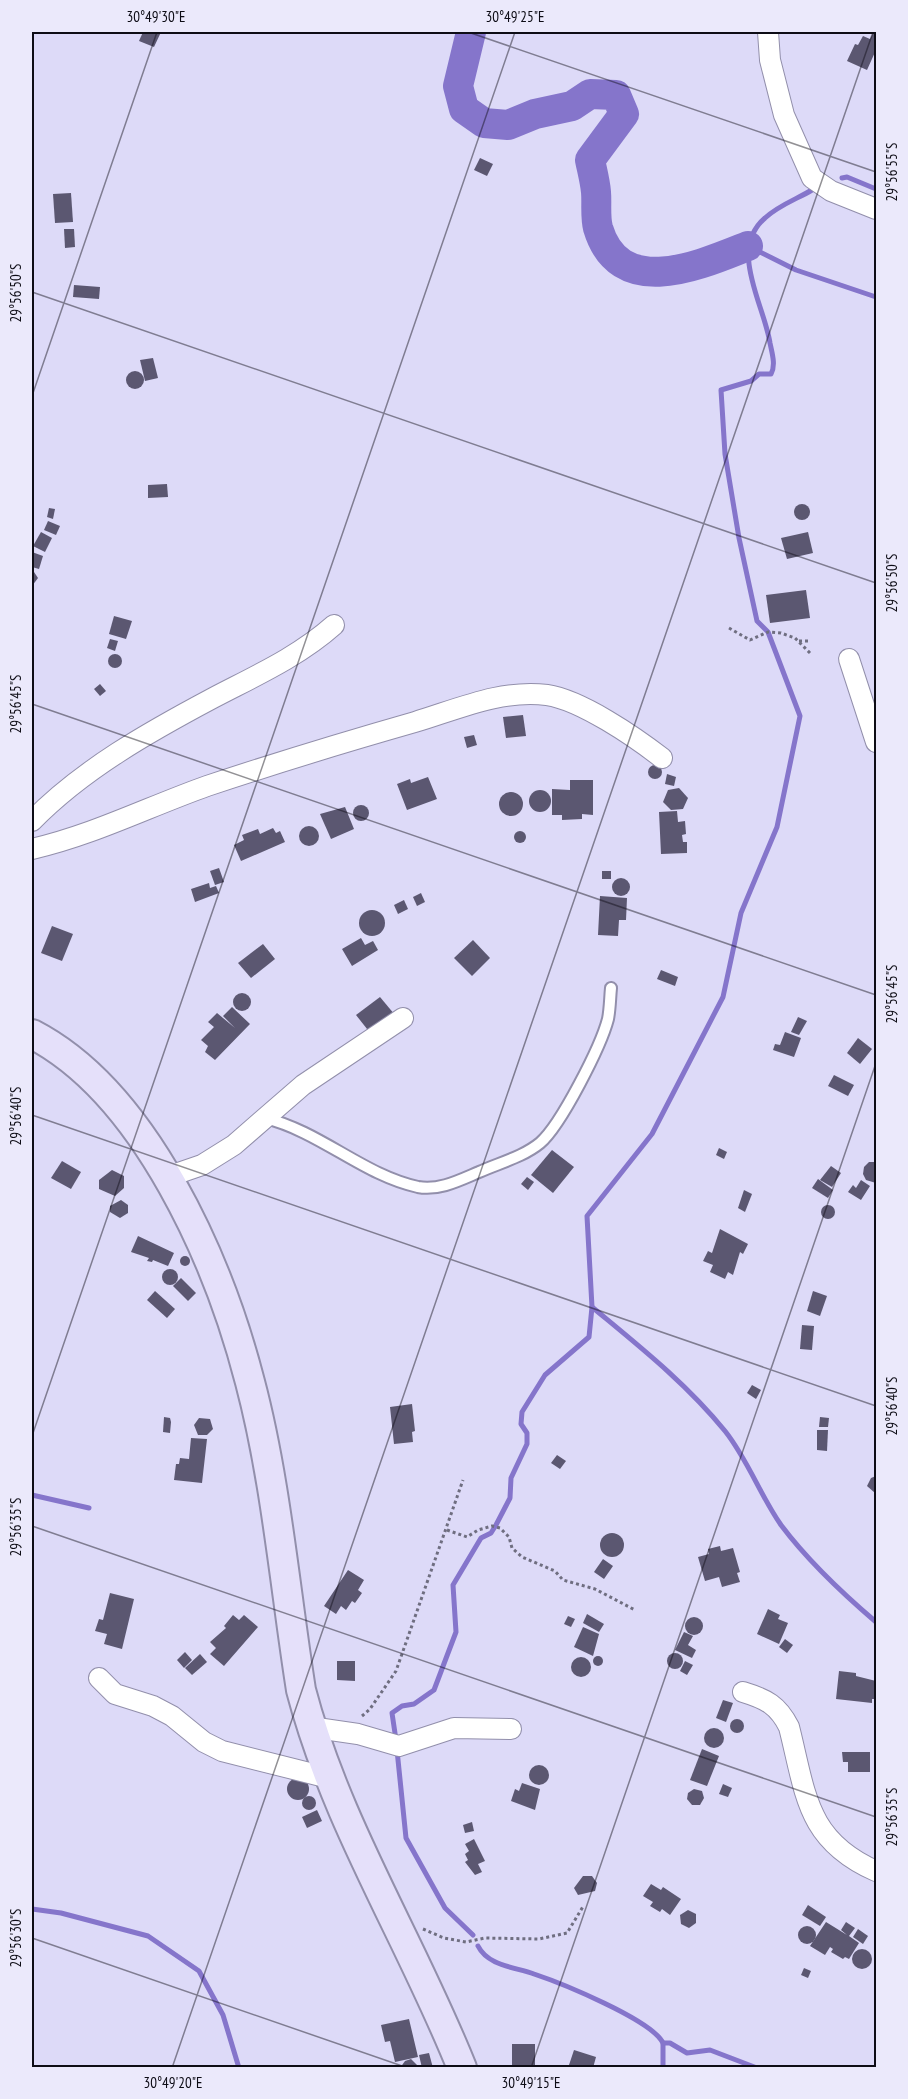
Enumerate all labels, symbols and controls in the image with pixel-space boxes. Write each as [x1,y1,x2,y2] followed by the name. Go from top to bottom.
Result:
[126,7,186,26] text: 30°49'30"E
[485,7,545,26] text: 30°49'25"E
[882,142,901,202] text: 29°56'55"S
[6,263,25,323] text: 29°56'50"S
[882,553,901,613] text: 29°56'50"S
[6,674,25,734] text: 29°56'45"S
[882,964,901,1024] text: 29°56'45"S
[6,1086,25,1146] text: 29°56'40"S
[882,1376,901,1436] text: 29°56'40"S
[6,1497,25,1557] text: 29°56'35"S
[882,1787,901,1847] text: 29°56'35"S
[6,1908,25,1968] text: 29°56'30"S
[143,2073,203,2092] text: 30°49'20"E
[501,2073,561,2092] text: 30°49'15"E

